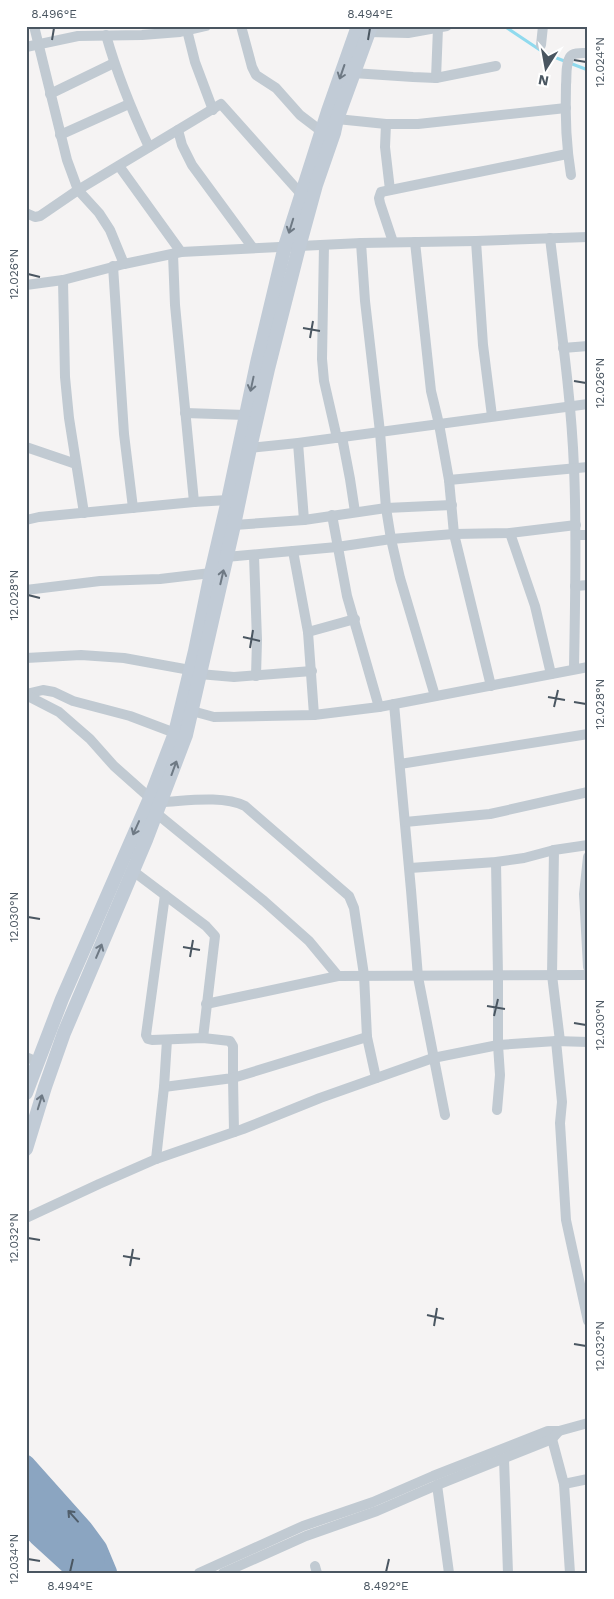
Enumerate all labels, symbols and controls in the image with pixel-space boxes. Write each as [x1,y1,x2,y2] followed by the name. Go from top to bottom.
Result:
[31,7,77,21] text: 8.496°E
[347,7,393,21] text: 8.494°E
[593,37,607,87] text: 12.024°N
[522,42,572,92] north arrow
[337,64,346,79] one-way arrow
[537,72,550,90] text: N
[285,218,295,234] one-way arrow
[7,249,21,299] text: 12.026°N
[593,358,607,408] text: 12.026°N
[247,376,257,392] one-way arrow
[218,569,227,585] one-way arrow
[7,570,21,620] text: 12.028°N
[593,679,607,729] text: 12.028°N
[170,761,179,776] one-way arrow
[131,820,141,835] one-way arrow
[7,892,21,942] text: 12.030°N
[94,944,104,959] one-way arrow
[593,1000,607,1050] text: 12.030°N
[36,1095,45,1111] one-way arrow
[7,1213,21,1263] text: 12.032°N
[593,1321,607,1371] text: 12.032°N
[67,1510,79,1523] one-way arrow
[7,1534,21,1584] text: 12.034°N
[47,1579,93,1593] text: 8.494°E
[363,1579,409,1593] text: 8.492°E

